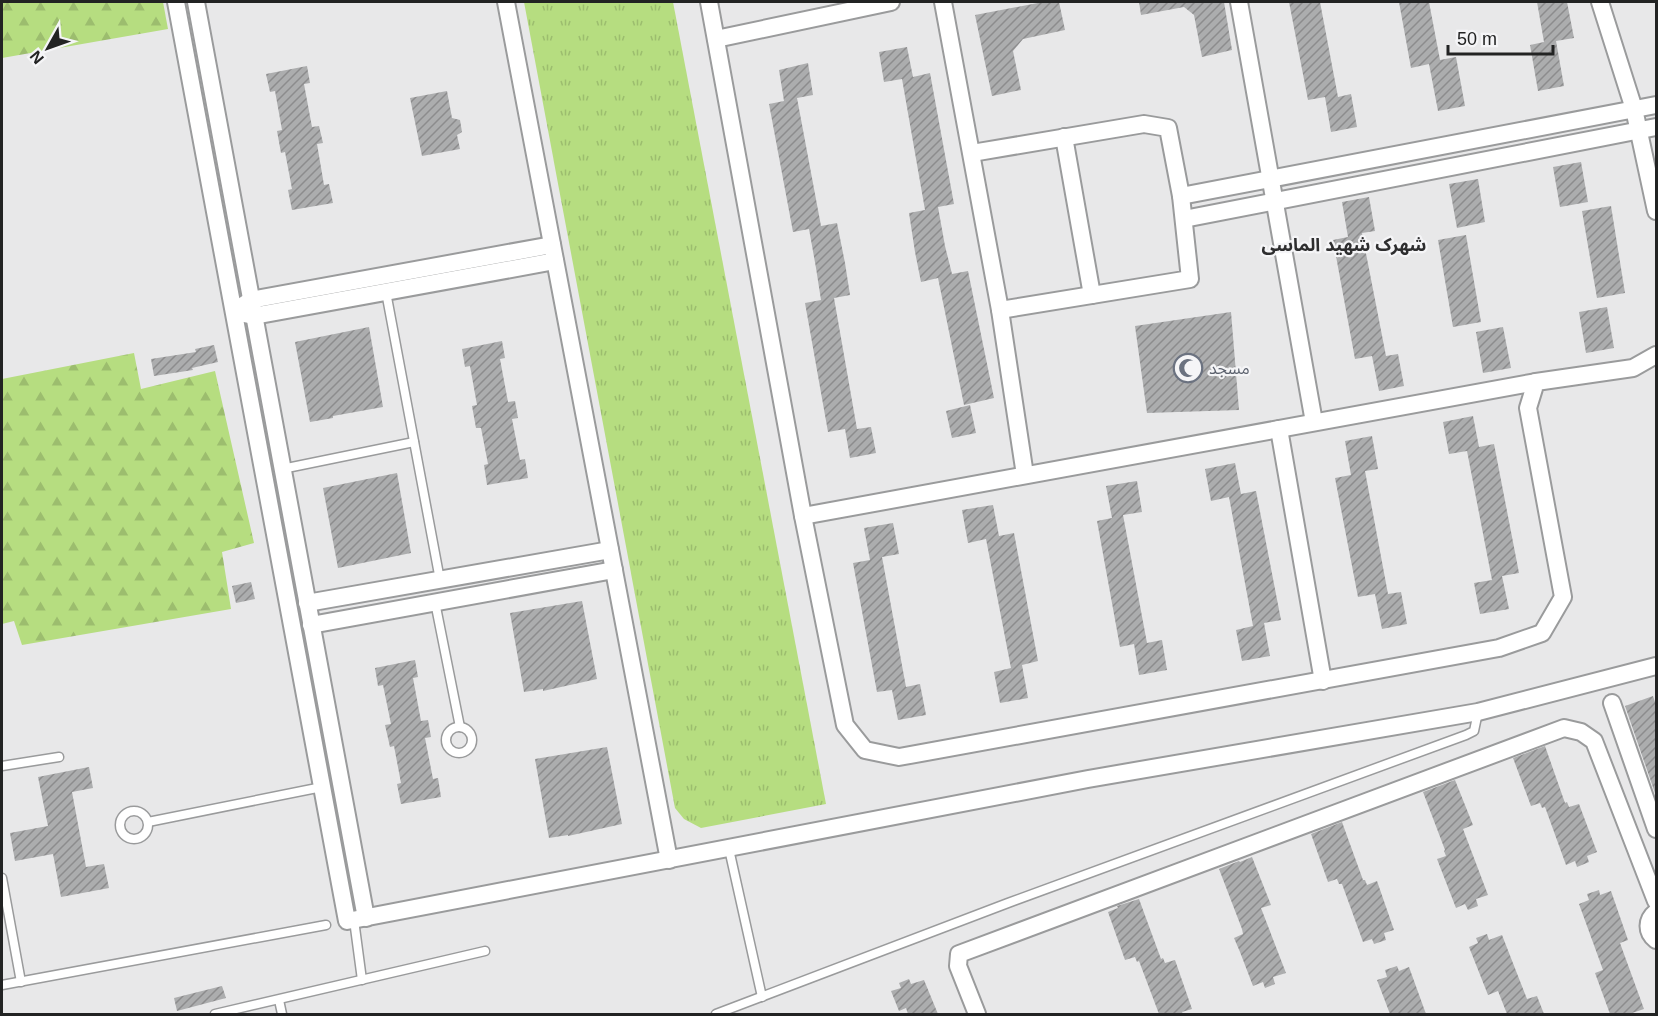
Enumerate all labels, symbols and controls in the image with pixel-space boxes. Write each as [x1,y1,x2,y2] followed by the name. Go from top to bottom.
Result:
[18,18,78,78] north arrow
[1448,18,1553,56] scale bar
[1457,29,1497,49] text: 50 m
[27,47,47,67] text: N
[1262,235,1426,256] district label: شهرک شهید الماسی
[1172,352,1204,384] mosque icon: مسجد
[1209,360,1250,377] place label: مسجد

